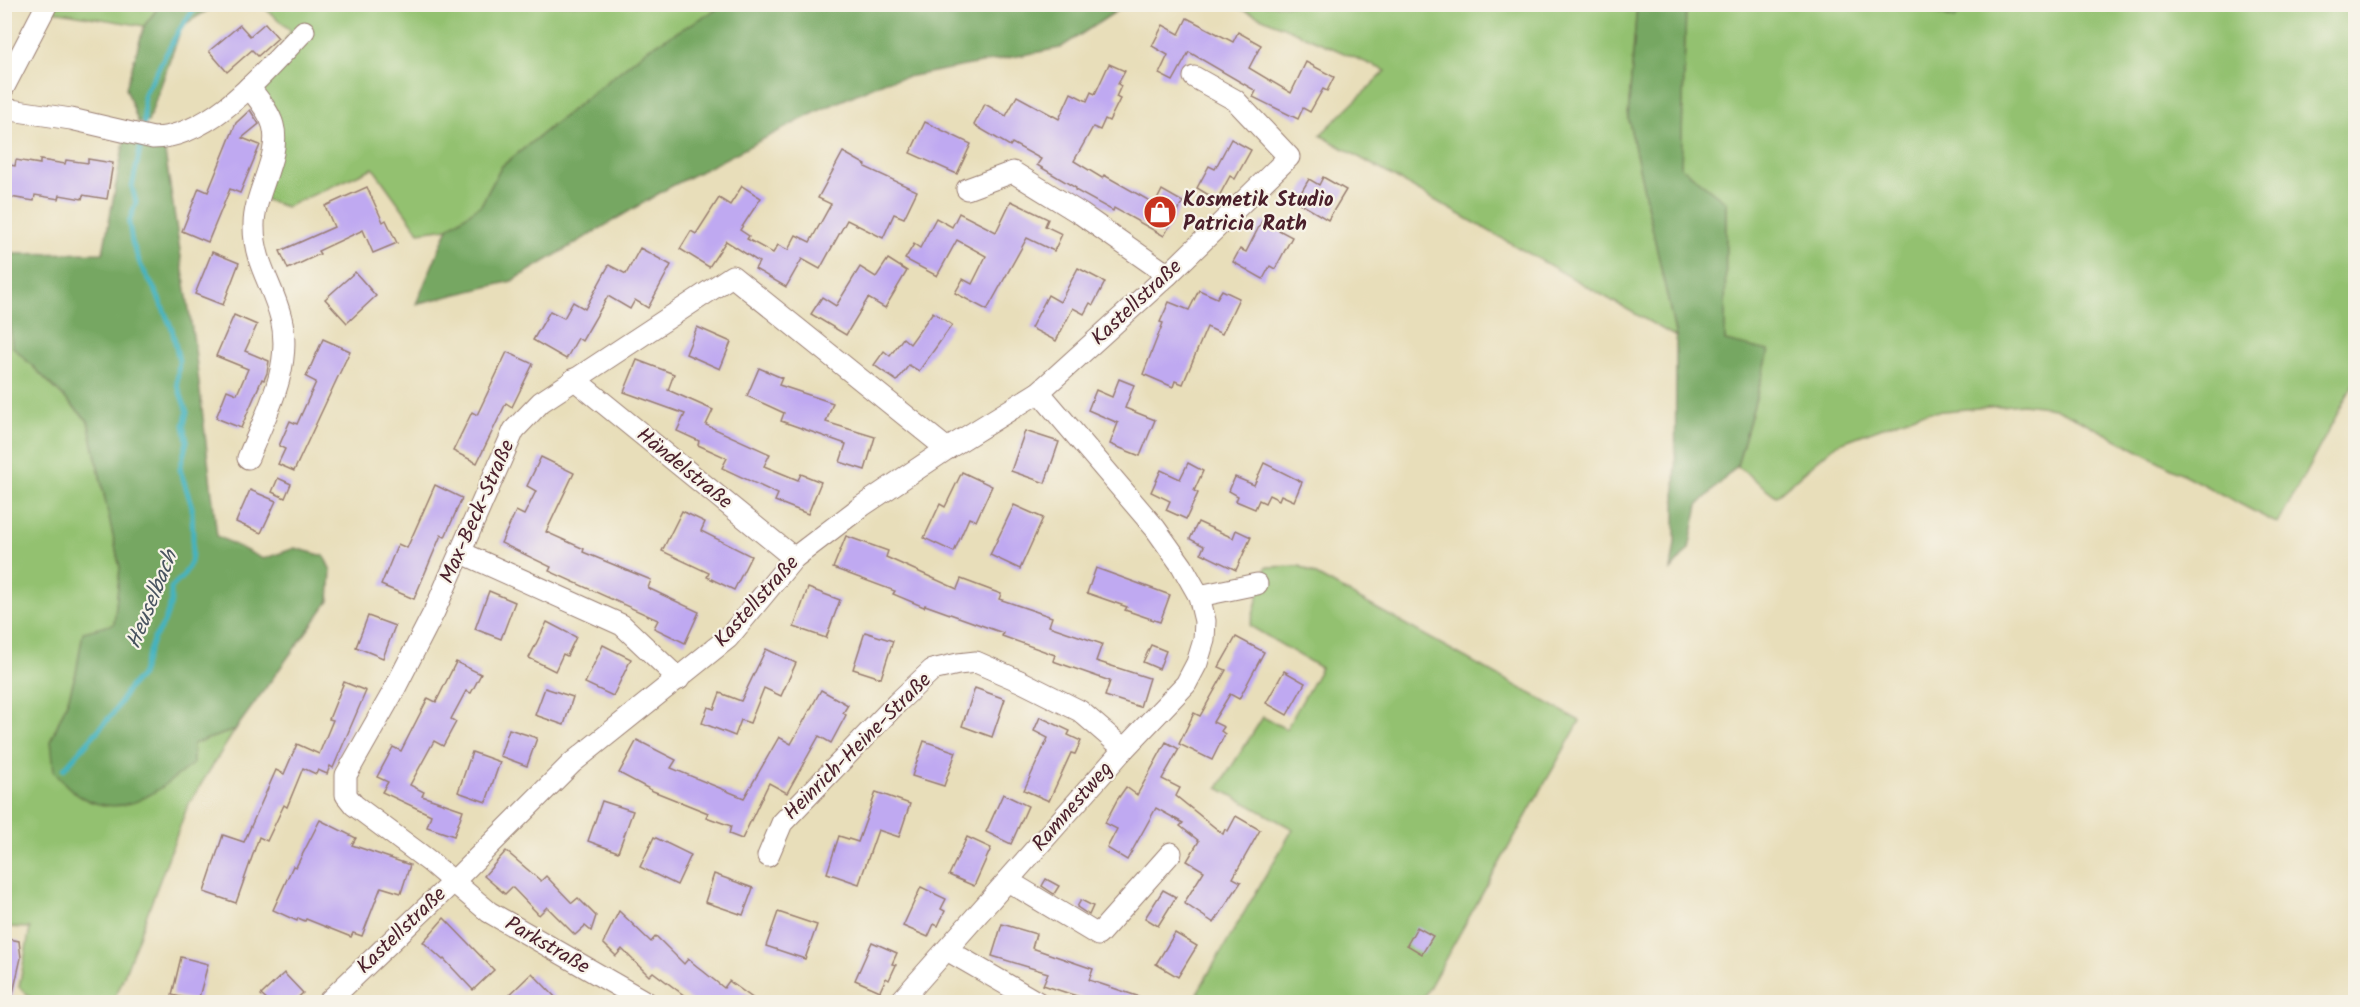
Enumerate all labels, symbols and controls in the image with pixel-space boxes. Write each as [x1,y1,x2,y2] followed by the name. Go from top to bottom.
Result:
[1183,184,1334,241] place label: Kosmetik Studio Patricia Rath
[1142,194,1178,230] shop icon: Kosmetik Studio Patricia Rath
[1084,251,1191,354] street label: Kastellstraße
[629,420,740,519] street label: Händelstraße
[432,434,525,589] street label: Max-Beck-Straße
[117,543,189,654] water label: Heuselbach
[706,548,808,656] street label: Kastellstraße
[776,665,940,829] street label: Heinrich-Heine-Straße
[1024,755,1122,859] street label: Ramnestweg
[349,879,455,983] street label: Kastellstraße
[498,908,596,984] street label: Parkstraße

